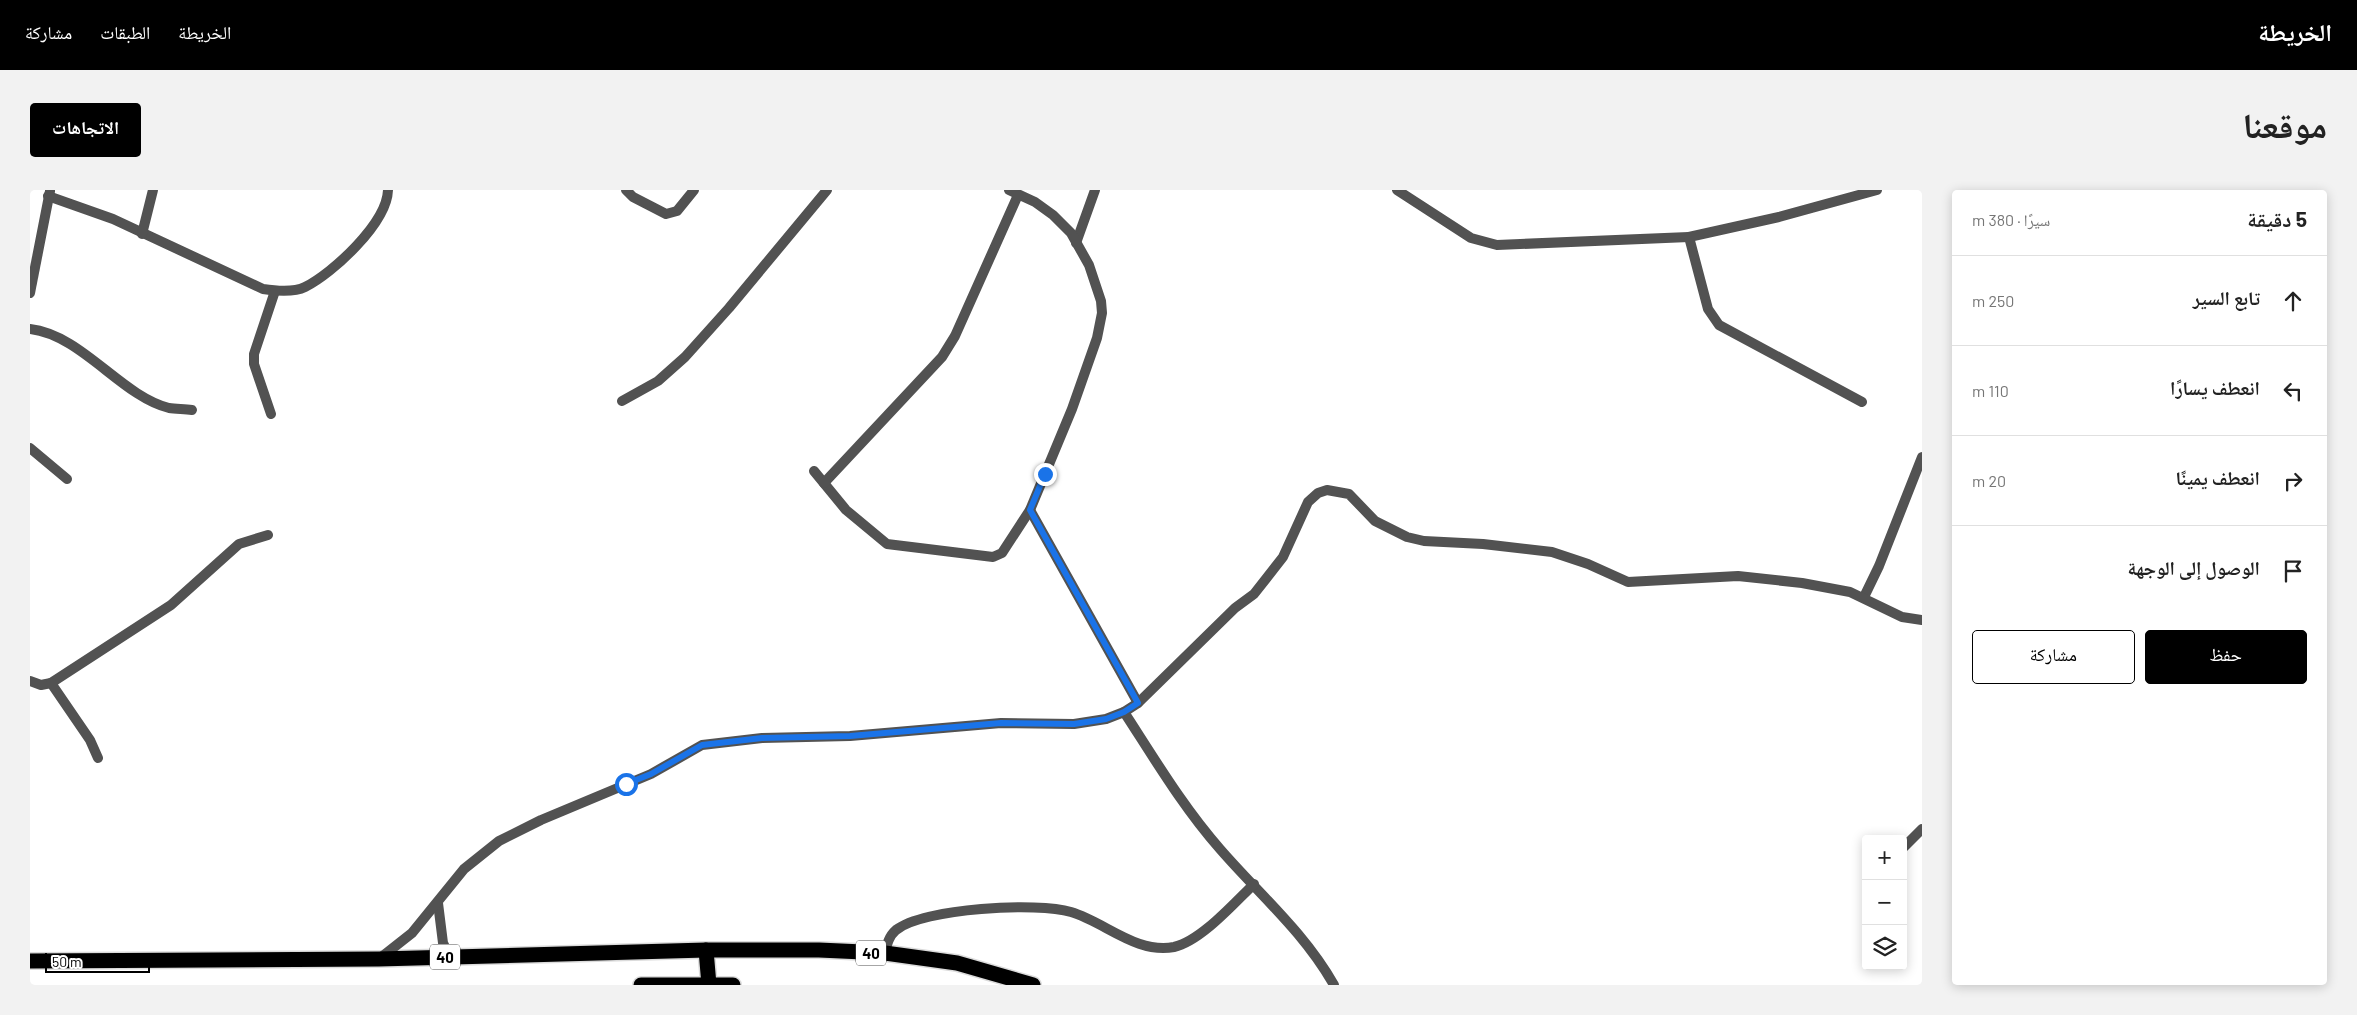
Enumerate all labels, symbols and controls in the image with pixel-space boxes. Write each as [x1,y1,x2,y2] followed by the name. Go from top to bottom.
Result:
[2258,17,2332,46] text: الخريطة
[25,21,72,43] text: مشاركة
[100,21,150,43] text: الطبقات
[178,21,231,43] text: الخريطة
[30,103,141,157] button: الاتجاهات
[2242,103,2327,145] text: موقعنا
[2247,206,2307,231] text: 5 دقيقة
[1972,210,2050,229] text: سيرًا · 380 m
[2193,286,2260,309] text: تابع السير
[2279,287,2307,315] icon: ahead
[1972,291,2014,310] text: 250 m
[2170,376,2260,399] text: انعطف يسارًا
[2279,377,2307,405] icon: left
[1972,381,2009,400] text: 110 m
[1034,463,1057,486] route end
[2176,466,2260,489] text: انعطف يمينًا
[2279,467,2307,495] icon: right
[1972,471,2006,490] text: 20 m
[2127,556,2260,579] text: الوصول إلى الوجهة
[2279,557,2307,585] icon: arrive
[1972,630,2135,684] button: مشاركة
[2145,630,2307,684] button: حفظ
[615,773,638,796] route start
[1862,835,1907,970] map controls
[1862,835,1907,880] button: +
[1862,880,1907,925] button: −
[1862,925,1907,970] button: layers
[856,940,886,966] road number: 40
[430,944,460,970] road number: 40
[45,950,150,973] scale bar
[52,953,81,970] text: 50 m

